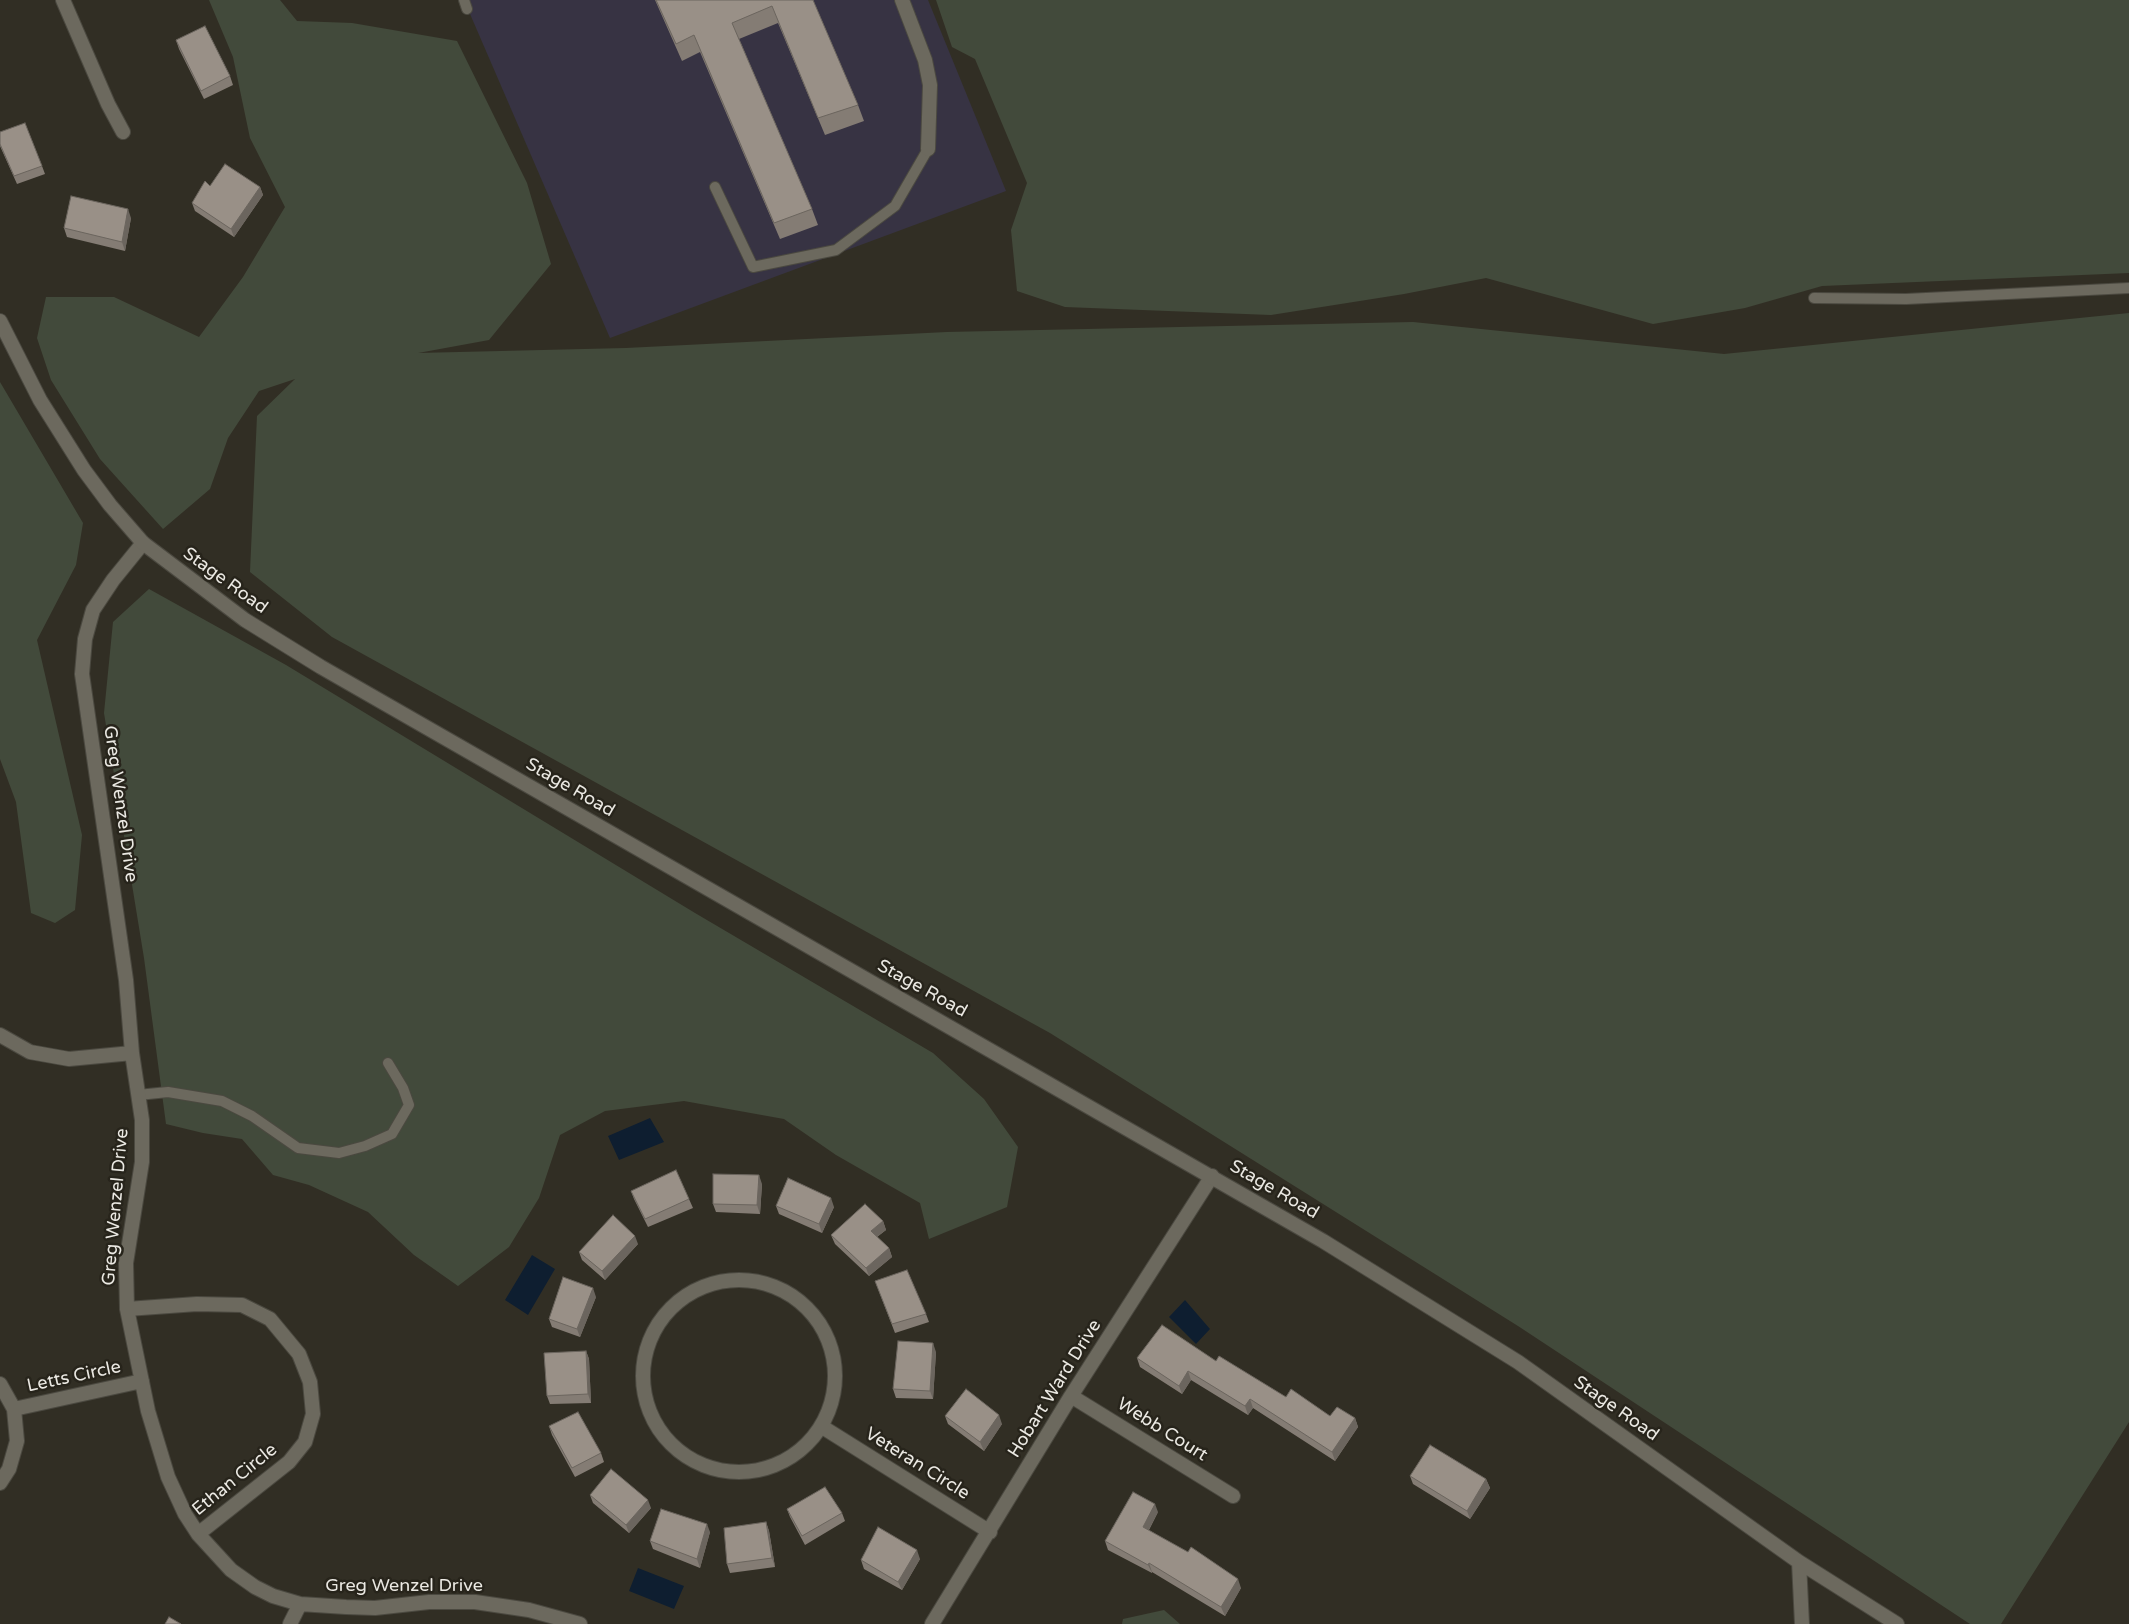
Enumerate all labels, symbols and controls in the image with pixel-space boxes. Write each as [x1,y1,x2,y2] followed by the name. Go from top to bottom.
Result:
[179,543,271,619] street label: Stage Road
[98,724,142,884] street label: Greg Wenzel Drive
[522,754,618,822] street label: Stage Road
[873,956,971,1022] street label: Stage Road
[98,1128,134,1286] street label: Greg Wenzel Drive
[1226,1156,1322,1224] street label: Stage Road
[1004,1316,1106,1462] street label: Hobart Ward Drive
[25,1357,123,1397] street label: Letts Circle
[1569,1372,1663,1446] street label: Stage Road
[1113,1394,1211,1466] street label: Webb Court
[861,1423,973,1505] street label: Veteran Circle
[188,1439,282,1521] street label: Ethan Circle
[325,1575,483,1597] street label: Greg Wenzel Drive

